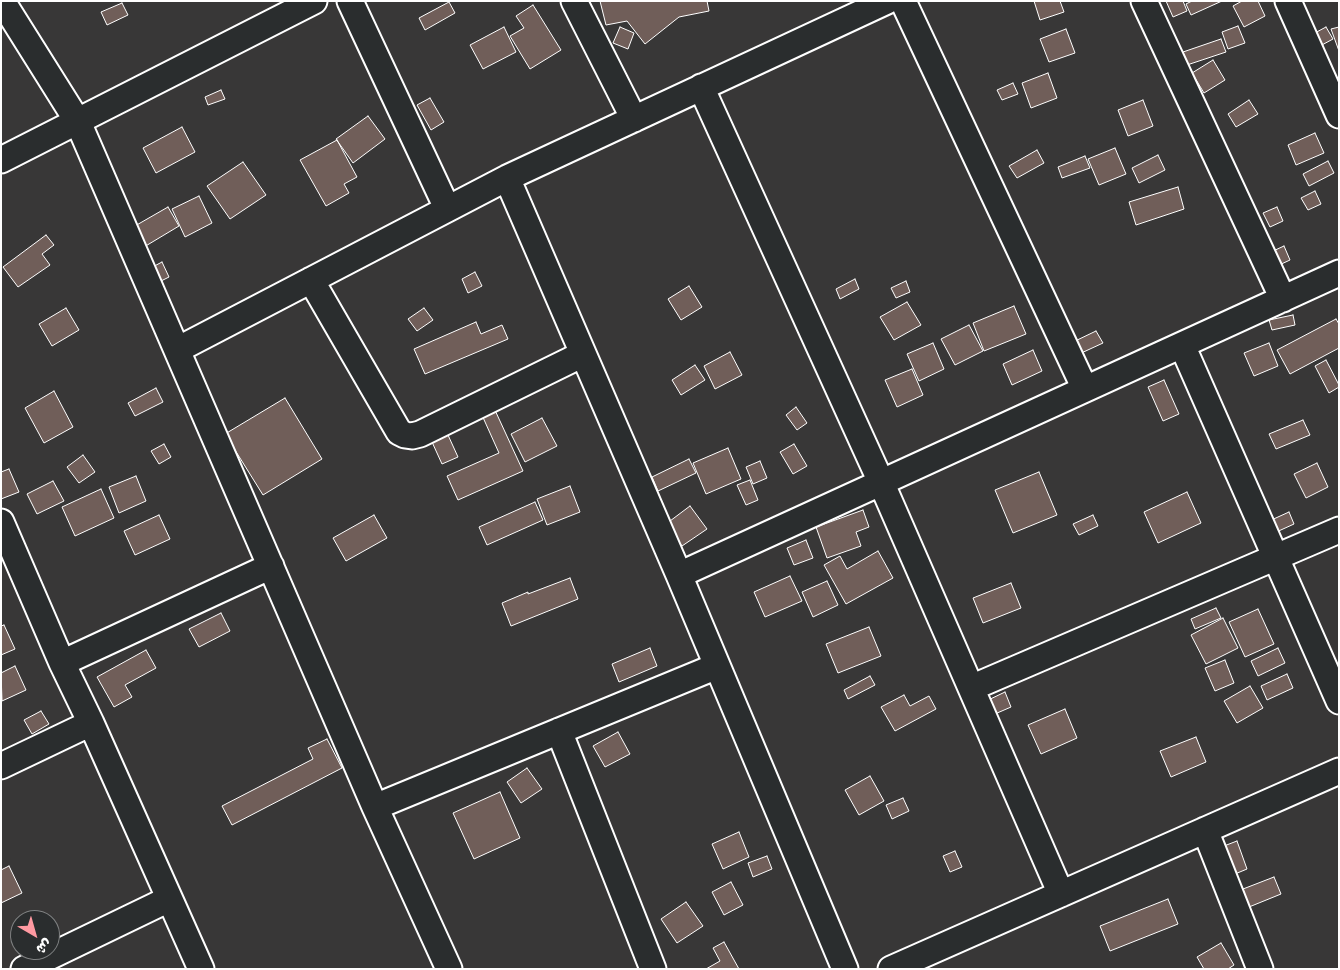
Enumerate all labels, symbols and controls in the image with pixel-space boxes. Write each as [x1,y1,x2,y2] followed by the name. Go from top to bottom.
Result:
[10,910,60,960] north arrow
[31,933,56,959] text: ش

